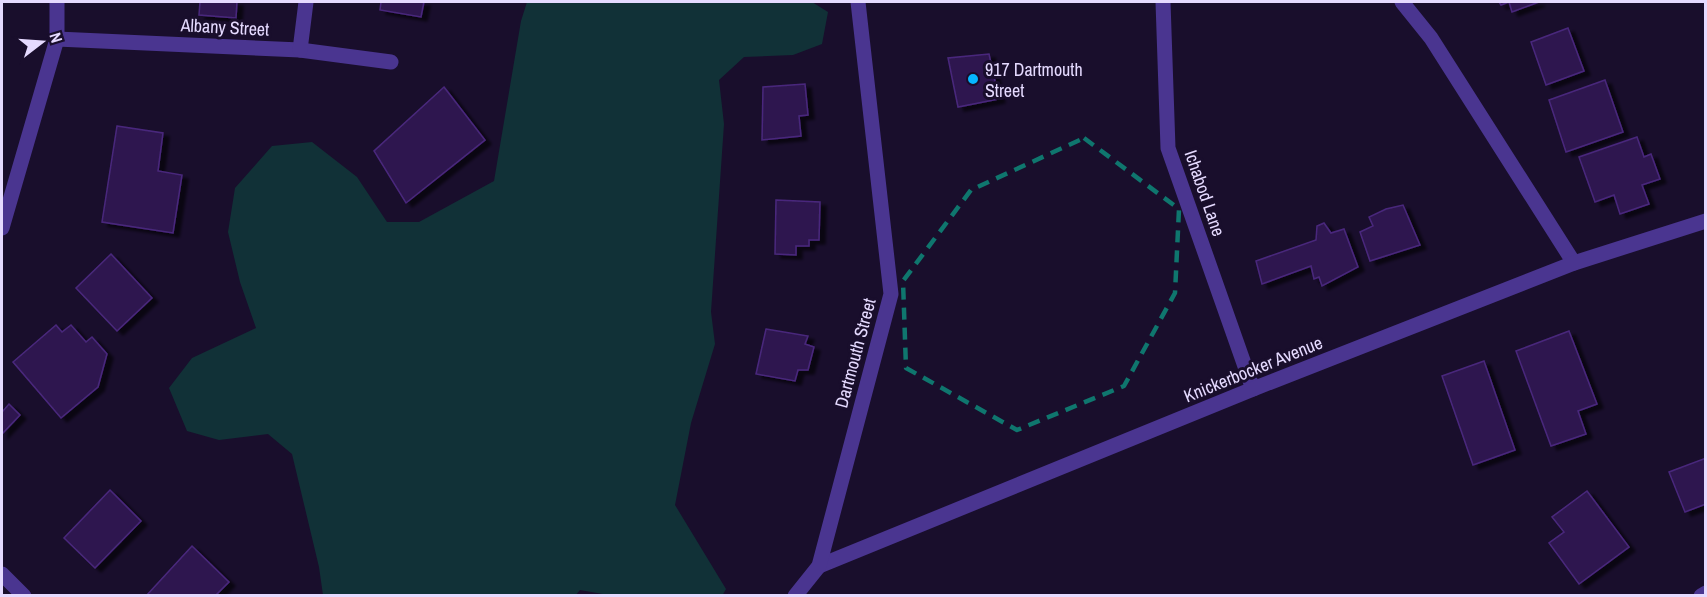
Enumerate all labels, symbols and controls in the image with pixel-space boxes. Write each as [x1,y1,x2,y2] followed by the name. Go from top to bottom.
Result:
[12,12,72,72] north arrow
[179,12,270,42] street label: Albany Street
[44,30,68,45] text: N
[985,57,1083,103] place label: 917 Dartmouth Street
[966,72,980,86] marker: 917 Dartmouth Street
[1179,147,1231,239] street label: Ichabod Lane
[828,295,882,411] street label: Dartmouth Street
[1180,330,1326,408] street label: Knickerbocker Avenue

